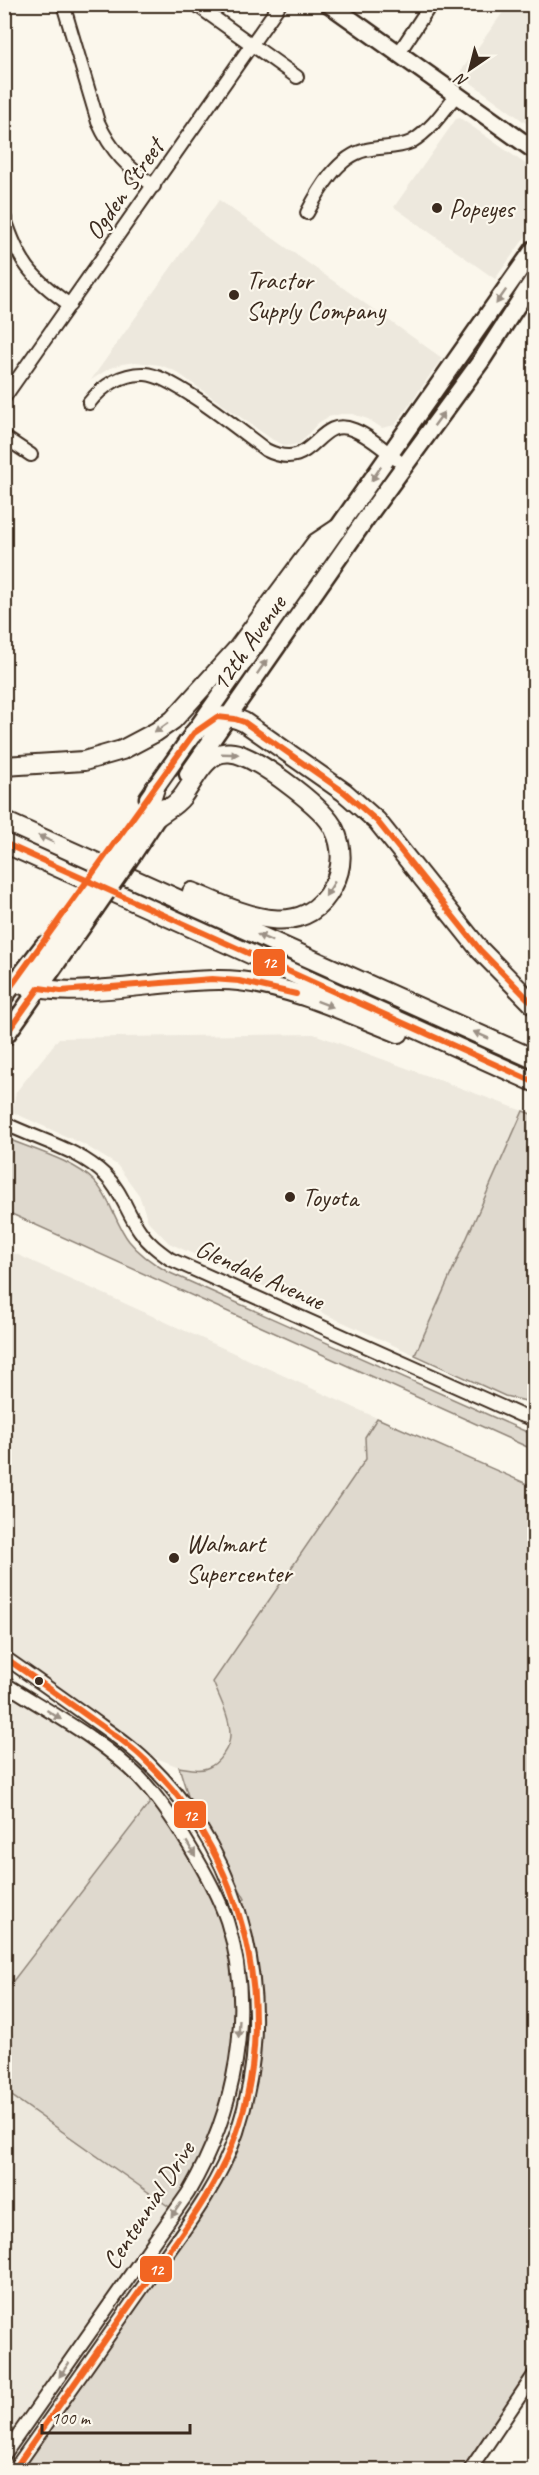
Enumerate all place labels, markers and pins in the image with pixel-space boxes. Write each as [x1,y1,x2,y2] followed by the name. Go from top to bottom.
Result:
[449,192,516,225] place label: Popeyes
[430,201,444,215] marker: Popeyes
[246,264,387,327] place label: Tractor Supply Company
[227,288,241,302] marker: Tractor Supply Company
[302,1181,360,1214] place label: Toyota
[283,1190,297,1204] marker: Toyota
[186,1527,294,1590] place label: Walmart Supercenter
[167,1551,181,1565] marker: Walmart Supercenter
[33,1675,45,1687] unlabelled marker

